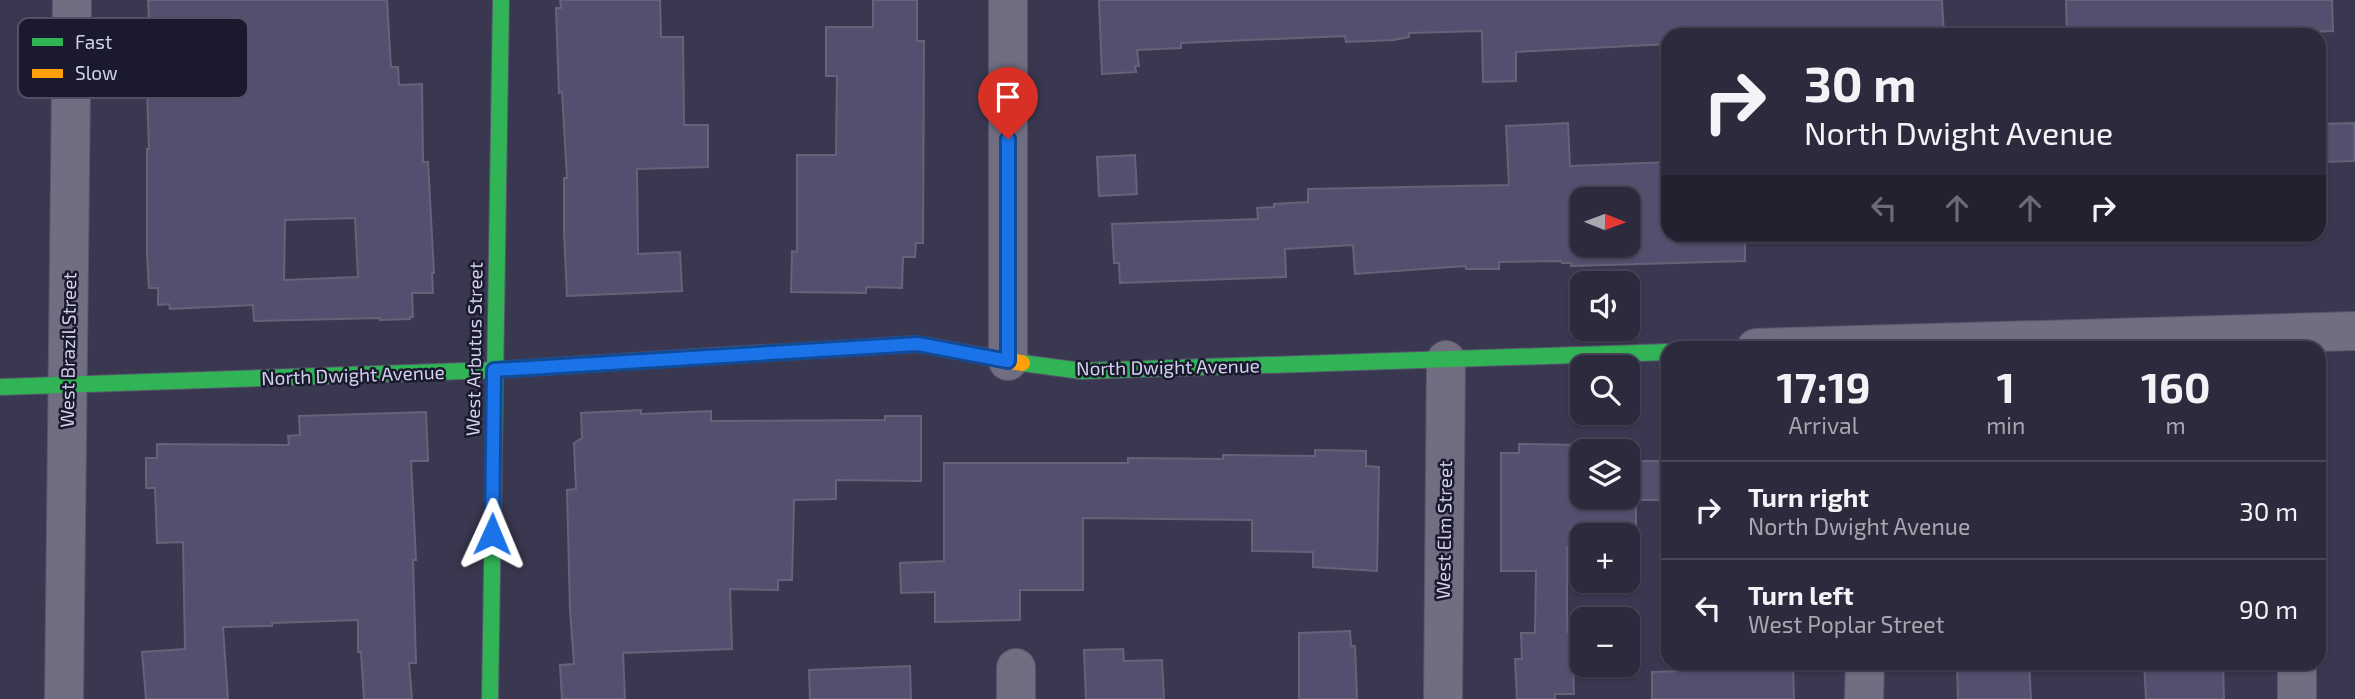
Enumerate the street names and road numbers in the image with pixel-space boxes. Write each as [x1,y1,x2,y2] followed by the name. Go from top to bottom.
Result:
[460,262,487,436] street label: West Arbutus Street
[55,272,80,428] street label: West Brazil Street
[1076,353,1260,380] street label: North Dwight Avenue
[261,360,445,389] street label: North Dwight Avenue
[1431,460,1456,600] street label: West Elm Street

